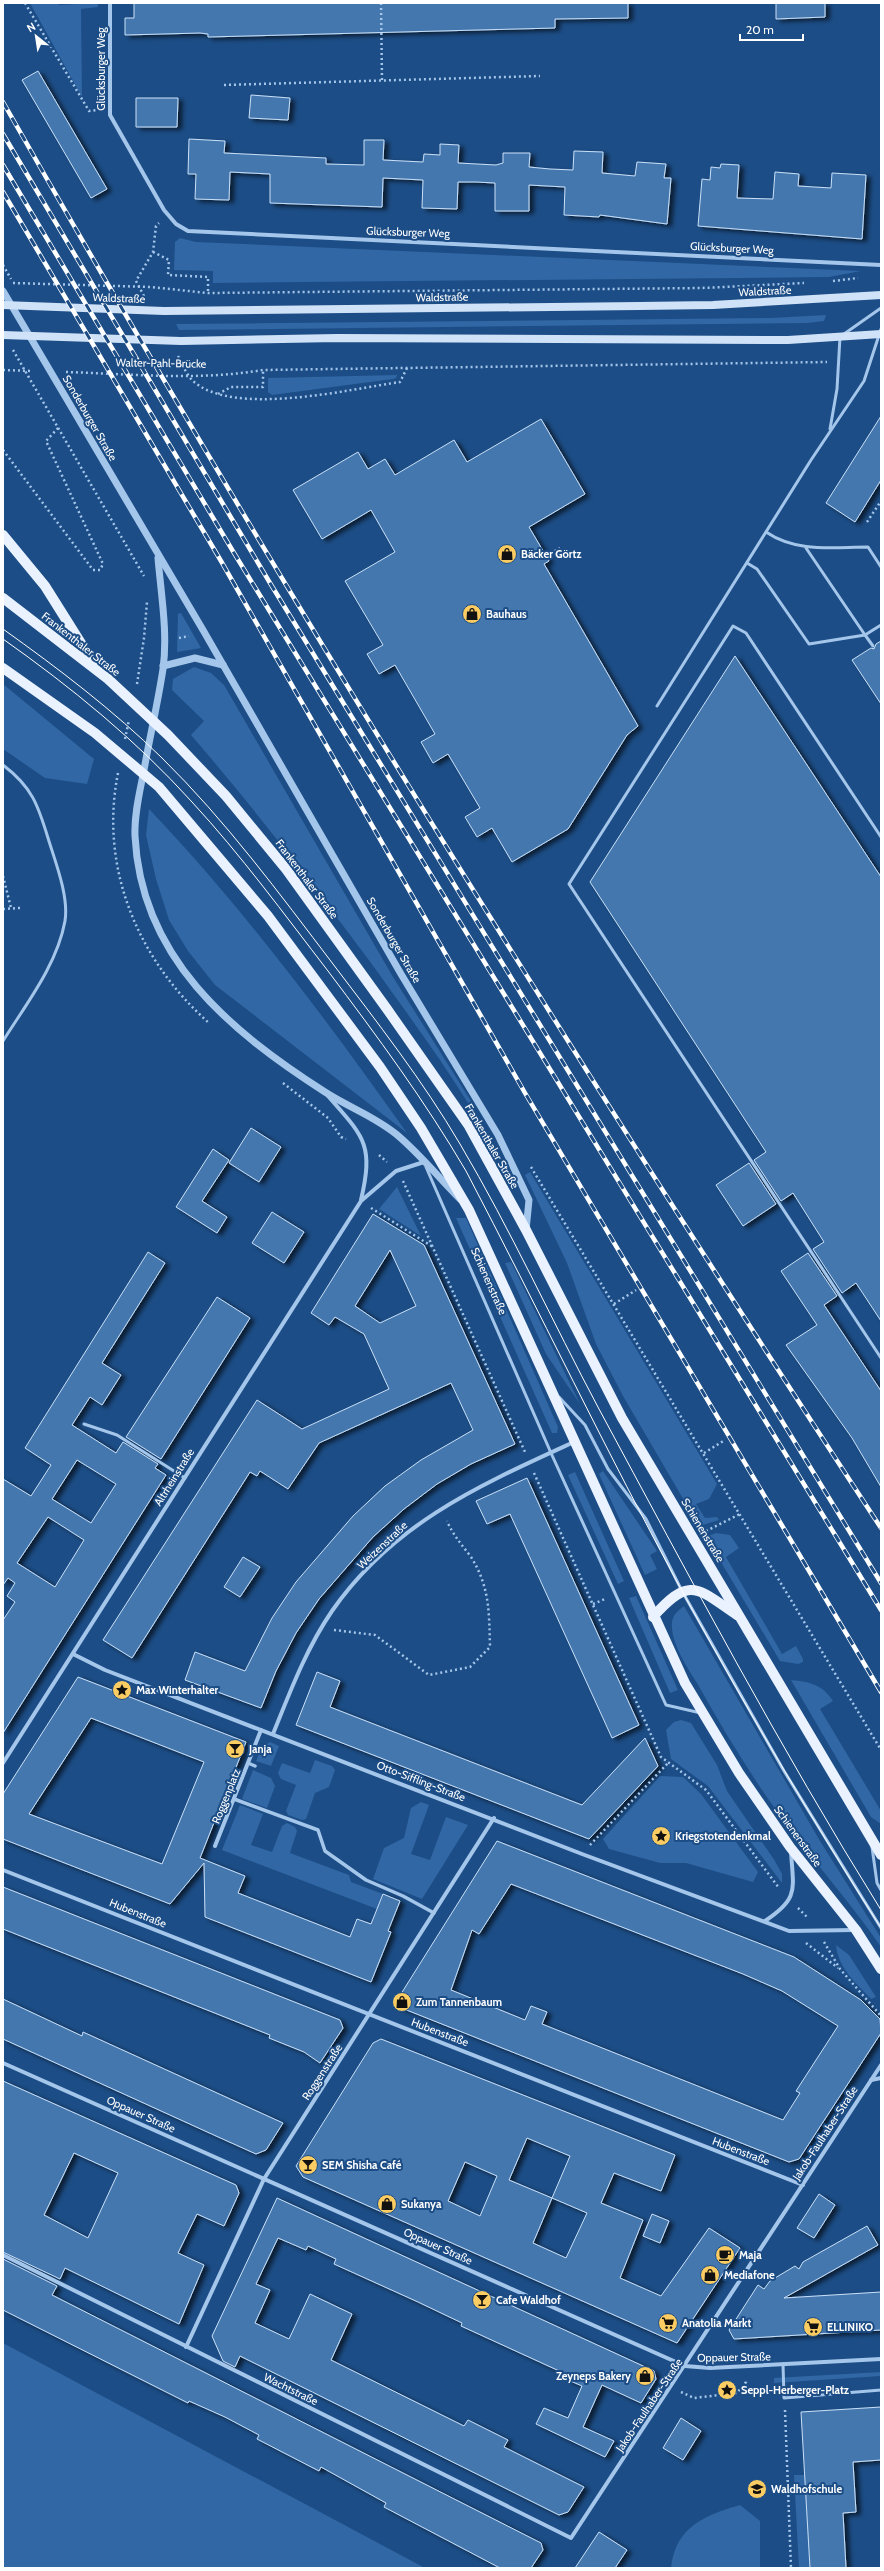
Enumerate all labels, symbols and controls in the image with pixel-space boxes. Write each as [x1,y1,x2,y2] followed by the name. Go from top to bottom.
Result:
[16,16,56,56] north arrow
[740,16,803,42] scale bar
[24,19,38,35] text: N
[746,22,774,37] text: 20 m
[94,27,108,111] street label: Glücksburger Weg
[366,224,451,240] street label: Glücksburger Weg
[690,239,775,257] street label: Glücksburger Weg
[738,283,792,299] street label: Waldstraße
[92,290,146,306] street label: Waldstraße
[415,290,469,304] street label: Waldstraße
[116,355,207,371] street label: Walter-Pahl-Brücke
[60,373,120,464] street label: Sonderburger Straße
[496,543,518,565] shop icon: Bäcker Görtz
[521,547,582,561] place label: Bäcker Görtz
[461,603,483,625] shop icon: Bauhaus
[486,607,527,621] place label: Bauhaus
[39,609,123,679] street label: Frankenthaler Straße
[272,836,342,922] street label: Frankenthaler Straße
[364,895,424,986] street label: Sonderburger Straße
[462,1101,522,1191] street label: Frankenthaler Straße
[468,1245,510,1317] street label: Schienenstraße
[151,1445,197,1508] street label: Altrheinstraße
[678,1495,728,1565] street label: Schienenstraße
[354,1518,410,1572] street label: Weizenstraße
[111,1679,133,1701] place icon: Max Winterhalter
[136,1683,219,1697] place label: Max Winterhalter
[224,1738,246,1760] bar icon: Janja
[248,1742,272,1756] place label: Janja
[375,1758,468,1805] street label: Otto-Siffling-Straße
[209,1766,243,1826] street label: Roggenplatz
[771,1803,825,1870] street label: Schienenstraße
[650,1825,672,1847] place icon: Kriegstotendenkmal
[675,1829,771,1843] place label: Kriegstotendenkmal
[107,1895,169,1931] street label: Hubenstraße
[391,1991,413,2013] shop icon: Zum Tannenbaum
[416,1995,502,2009] place label: Zum Tannenbaum
[409,2015,471,2049] street label: Hubenstraße
[299,2041,346,2103] street label: Roggenstraße
[789,2083,861,2184] street label: Jakob-Faulhaber-Straße
[104,2093,178,2136] street label: Oppauer Straße
[710,2134,772,2168] street label: Hubenstraße
[297,2154,319,2176] bar icon: SEM Shisha Café
[322,2158,402,2172] place label: SEM Shisha Café
[376,2193,398,2215] shop icon: Sukanya
[401,2197,442,2211] place label: Sukanya
[401,2225,475,2268] street label: Oppauer Straße
[714,2244,736,2266] cafe icon: Maja
[739,2248,762,2262] place label: Maja
[699,2264,721,2286] shop icon: Mediafone
[724,2268,775,2282] place label: Mediafone
[471,2289,493,2311] bar icon: Cafe Waldhof
[496,2293,561,2307] place label: Cafe Waldhof
[657,2312,679,2334] supermarket icon: Anatolia Markt
[682,2316,751,2330] place label: Anatolia Markt
[802,2316,824,2338] supermarket icon: ELLINIKO
[827,2320,873,2334] place label: ELLINIKO
[697,2349,771,2365] street label: Oppauer Straße
[612,2355,686,2455] street label: Jakob-Faulhaber-Straße
[634,2365,656,2387] shop icon: Zeyneps Bakery
[556,2369,631,2383] place label: Zeyneps Bakery
[262,2370,321,2408] street label: Wachtstraße
[716,2379,738,2401] place icon: Seppl-Herberger-Platz
[741,2383,850,2397] place label: Seppl-Herberger-Platz
[746,2478,768,2500] school or university icon: Waldhofschule
[771,2482,842,2496] place label: Waldhofschule

